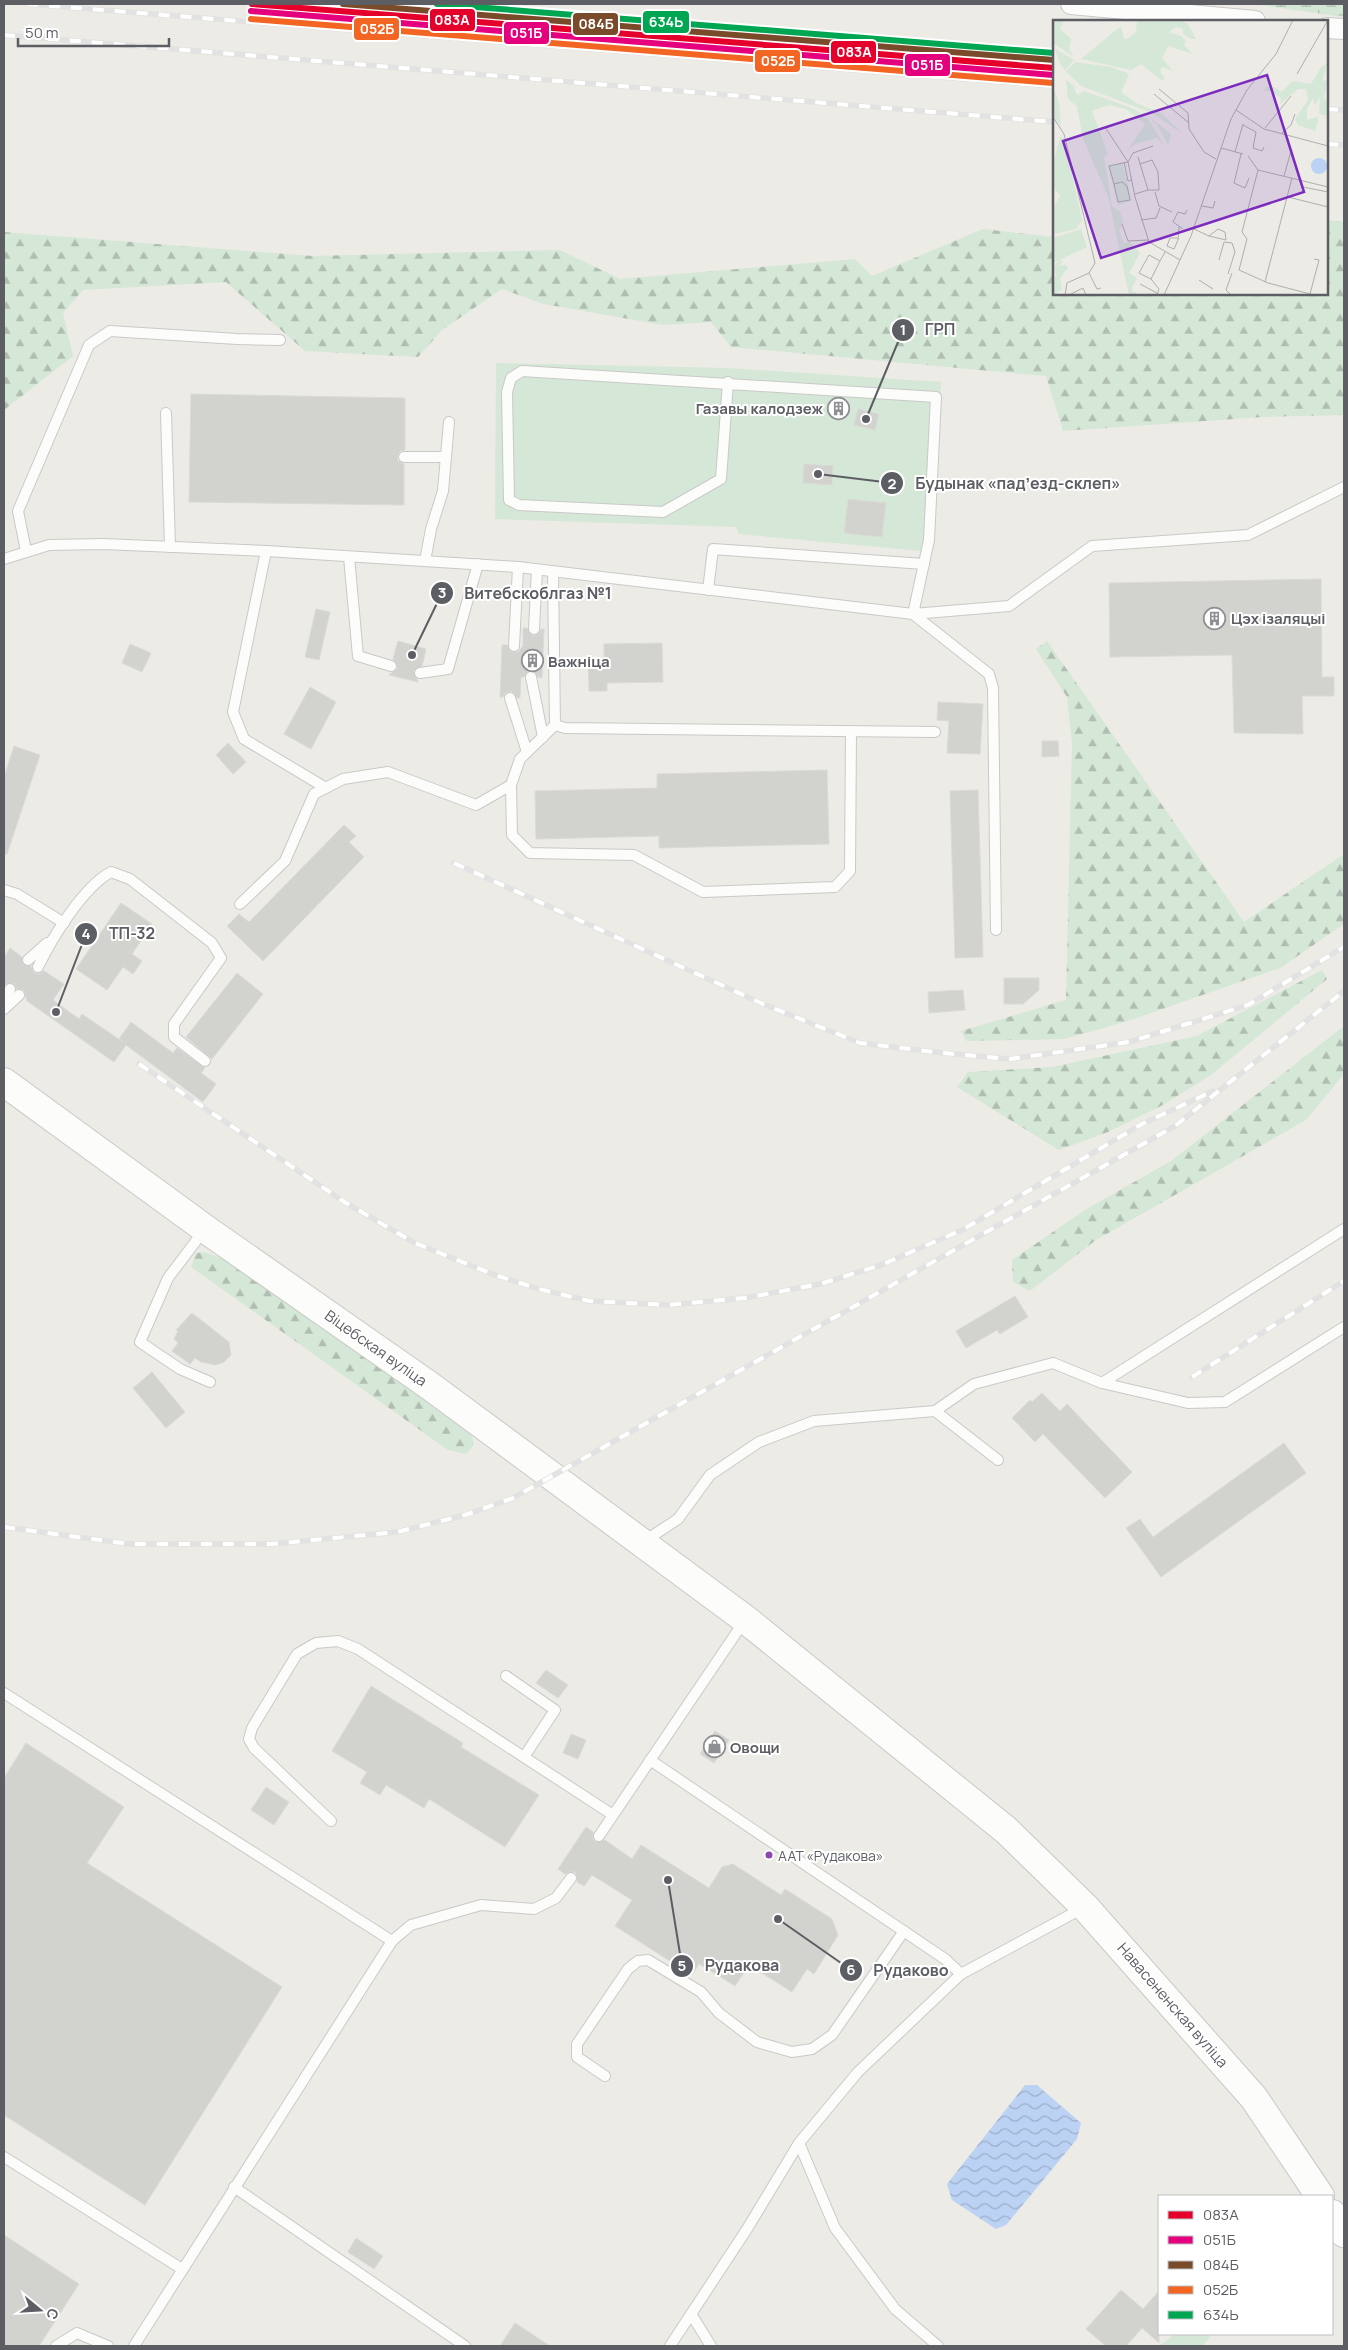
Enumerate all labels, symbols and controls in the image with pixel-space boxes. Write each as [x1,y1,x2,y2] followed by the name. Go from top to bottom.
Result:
[429,8,476,32] line badge: 083А
[434,10,470,29] text: 083А
[642,10,690,34] line badge: 634Ь
[572,12,619,36] line badge: 084Б
[649,12,683,31] text: 634Ь
[578,14,614,33] text: 084Б
[18,15,169,47] scale bar
[353,17,400,41] line badge: 052Б
[360,19,394,38] text: 052Б
[1053,20,1328,295] inset map
[503,21,550,45] line badge: 051Б
[25,22,59,43] text: 50 m
[510,23,542,42] text: 051Б
[830,40,877,64] line badge: 083А
[836,42,872,61] text: 083А
[754,49,801,73] line badge: 052Б
[761,51,795,70] text: 052Б
[904,53,951,77] line badge: 051Б
[911,55,943,74] text: 051Б
[890,314,966,345] callout: ГРП
[925,318,955,340] text: ГРП
[900,319,906,340] text: 1
[827,396,851,420] building icon: Газавы калодзеж
[696,398,824,419] place label: Газавы калодзеж
[880,468,1130,499] callout: Будынак «падʼезд-склеп»
[915,472,1121,494] text: Будынак «падʼезд-склеп»
[888,473,897,494] text: 2
[429,578,622,609] callout: Витебскоблгаз №1
[438,582,446,603] text: 3
[464,582,612,604] text: Витебскоблгаз №1
[1203,606,1227,630] building icon: Цэх ізаляцыі
[1231,608,1326,629] place label: Цэх ізаляцыі
[520,649,544,673] building icon: Важніца
[548,651,610,672] place label: Важніца
[73,918,165,949] callout: ТП-32
[109,922,155,944] text: ТП-32
[81,923,91,944] text: 4
[321,1305,431,1391] street label: Віцебская вуліца
[702,1735,726,1759] shop icon: Овощи
[730,1737,780,1758] place label: Овощи
[778,1846,883,1865] place label: ААТ «Рудакова»
[764,1850,774,1860] marker: ААТ «Рудакова»
[1113,1938,1233,2072] street label: Навасененская вуліца
[669,1950,789,1981] callout: Рудакова
[705,1954,779,1976] text: Рудакова
[678,1955,687,1976] text: 5
[838,1955,958,1986] callout: Рудаково
[846,1959,856,1980] text: 6
[873,1959,949,1981] text: Рудаково
[1158,2195,1333,2335] legend
[1203,2204,1239,2225] text: 083А
[1203,2229,1236,2250] text: 051Б
[1203,2254,1239,2275] text: 084Б
[1203,2279,1238,2300] text: 052Б
[15,2285,65,2335] north arrow
[1203,2304,1239,2325] text: 634Ь
[42,2306,63,2322] text: С

